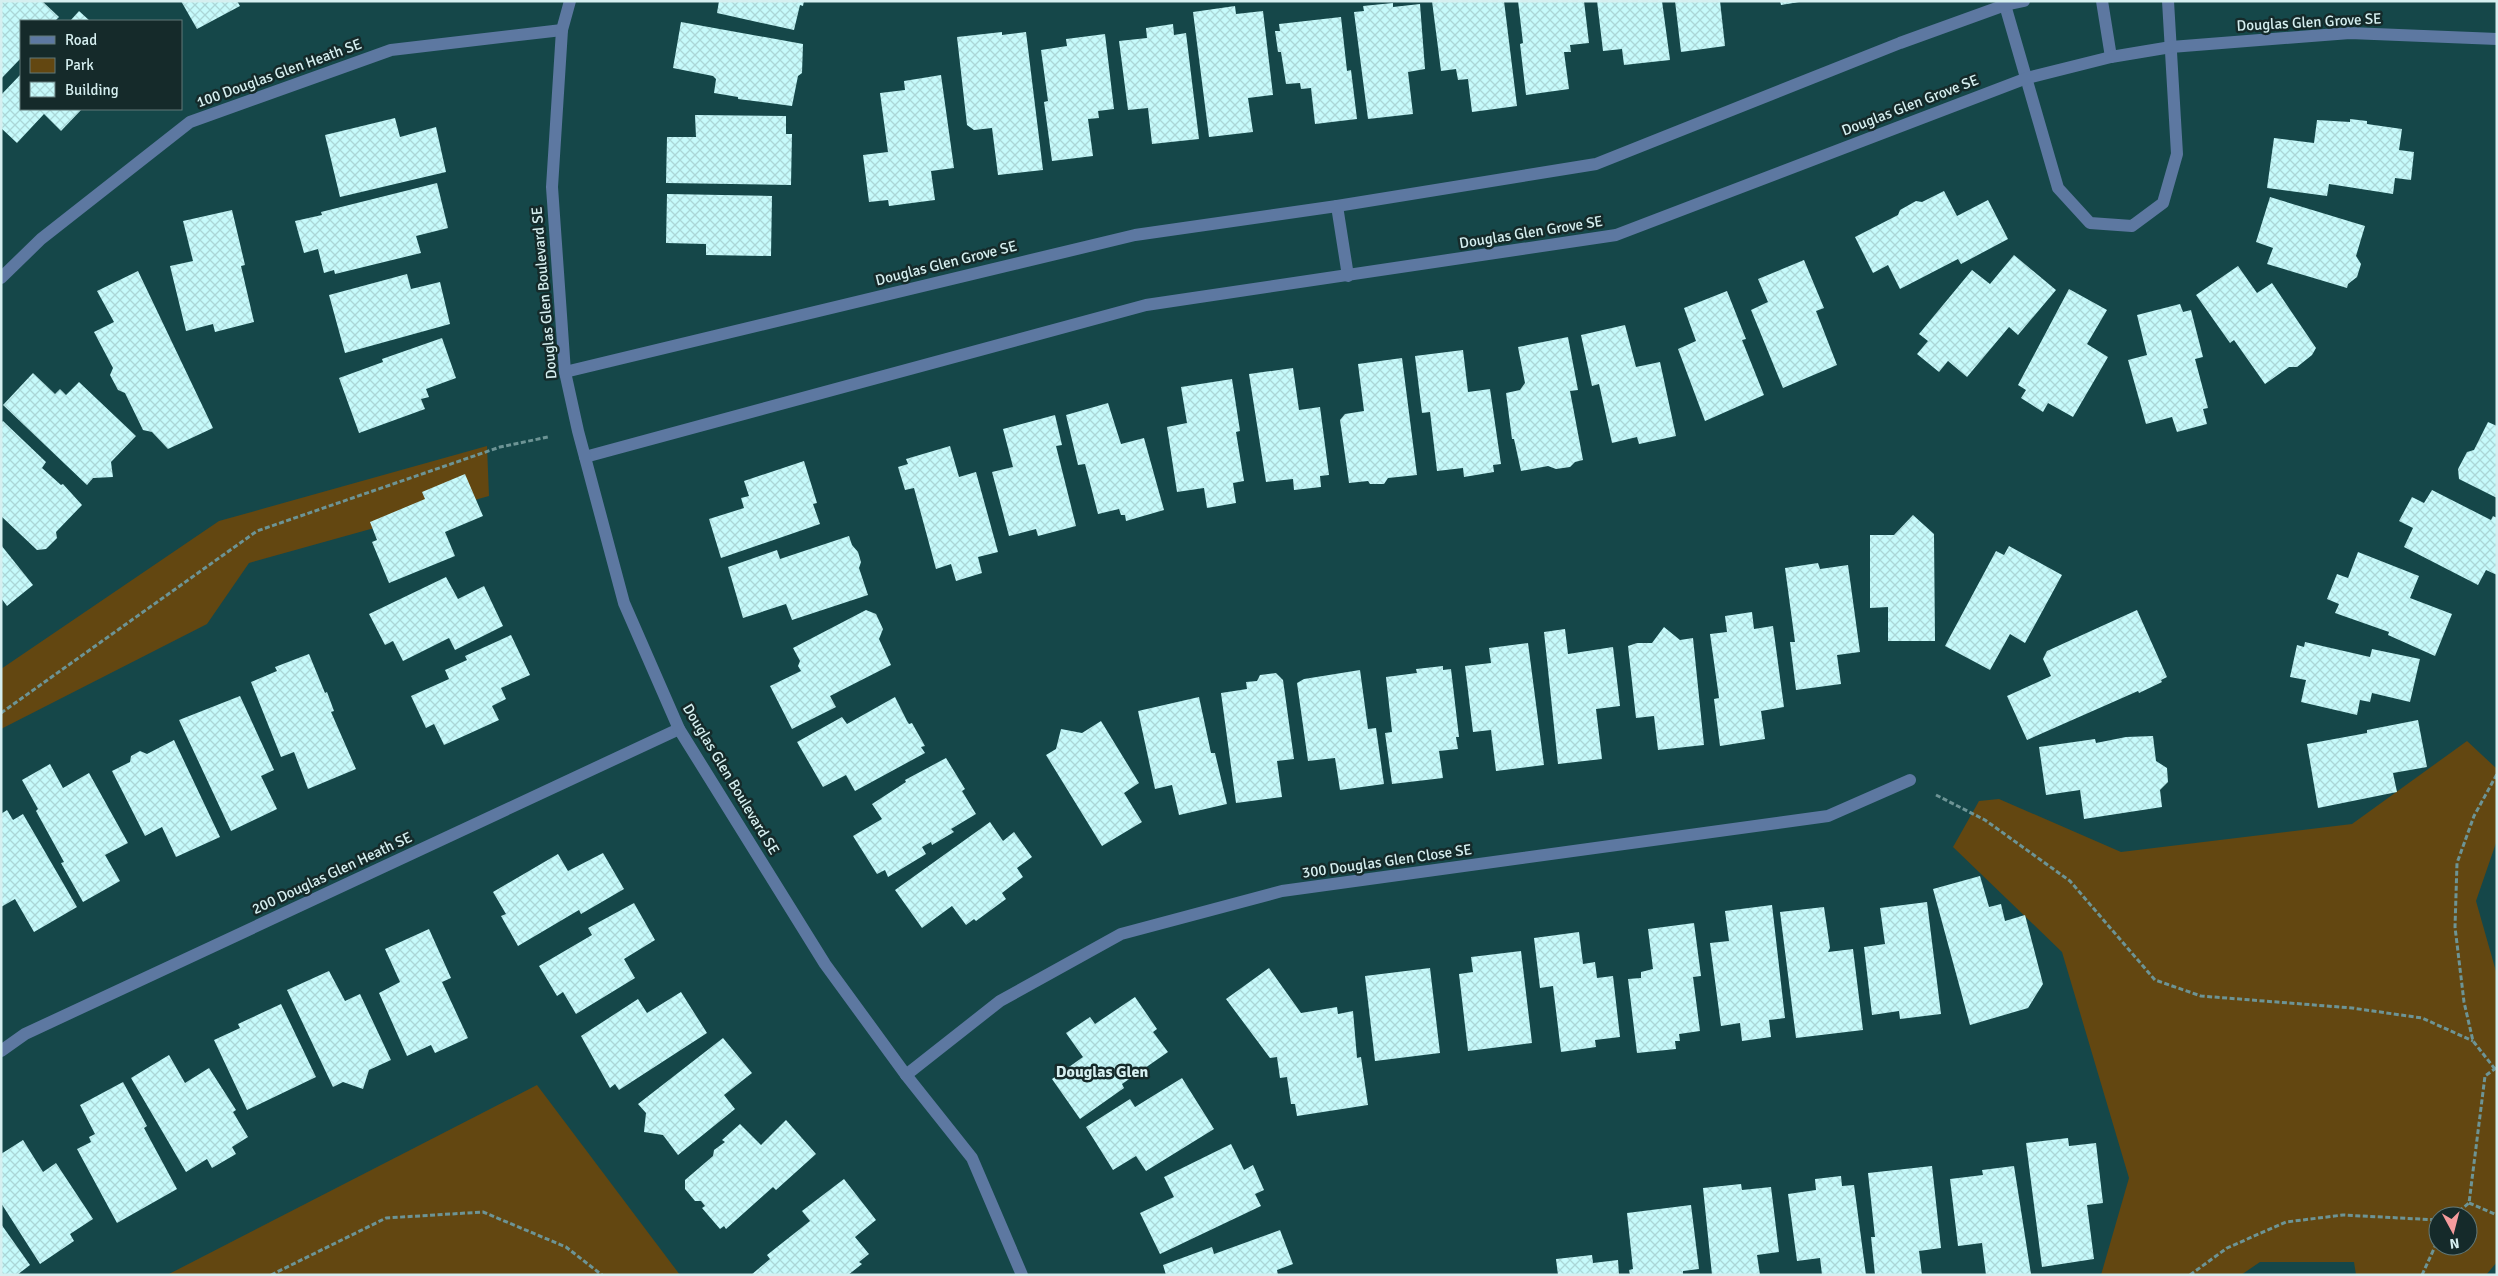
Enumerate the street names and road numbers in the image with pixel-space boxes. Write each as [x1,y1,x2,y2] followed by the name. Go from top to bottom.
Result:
[2236,9,2382,35] street label: Douglas Glen Grove SE
[194,35,364,111] street label: 100 Douglas Glen Heath SE
[1839,71,1981,139] street label: Douglas Glen Grove SE
[527,206,561,380] street label: Douglas Glen Boulevard SE
[1458,212,1604,252] street label: Douglas Glen Grove SE
[873,237,1019,289] street label: Douglas Glen Grove SE
[679,700,783,858] street label: Douglas Glen Boulevard SE
[249,828,415,918] street label: 200 Douglas Glen Heath SE
[1301,840,1473,882] street label: 300 Douglas Glen Close SE

